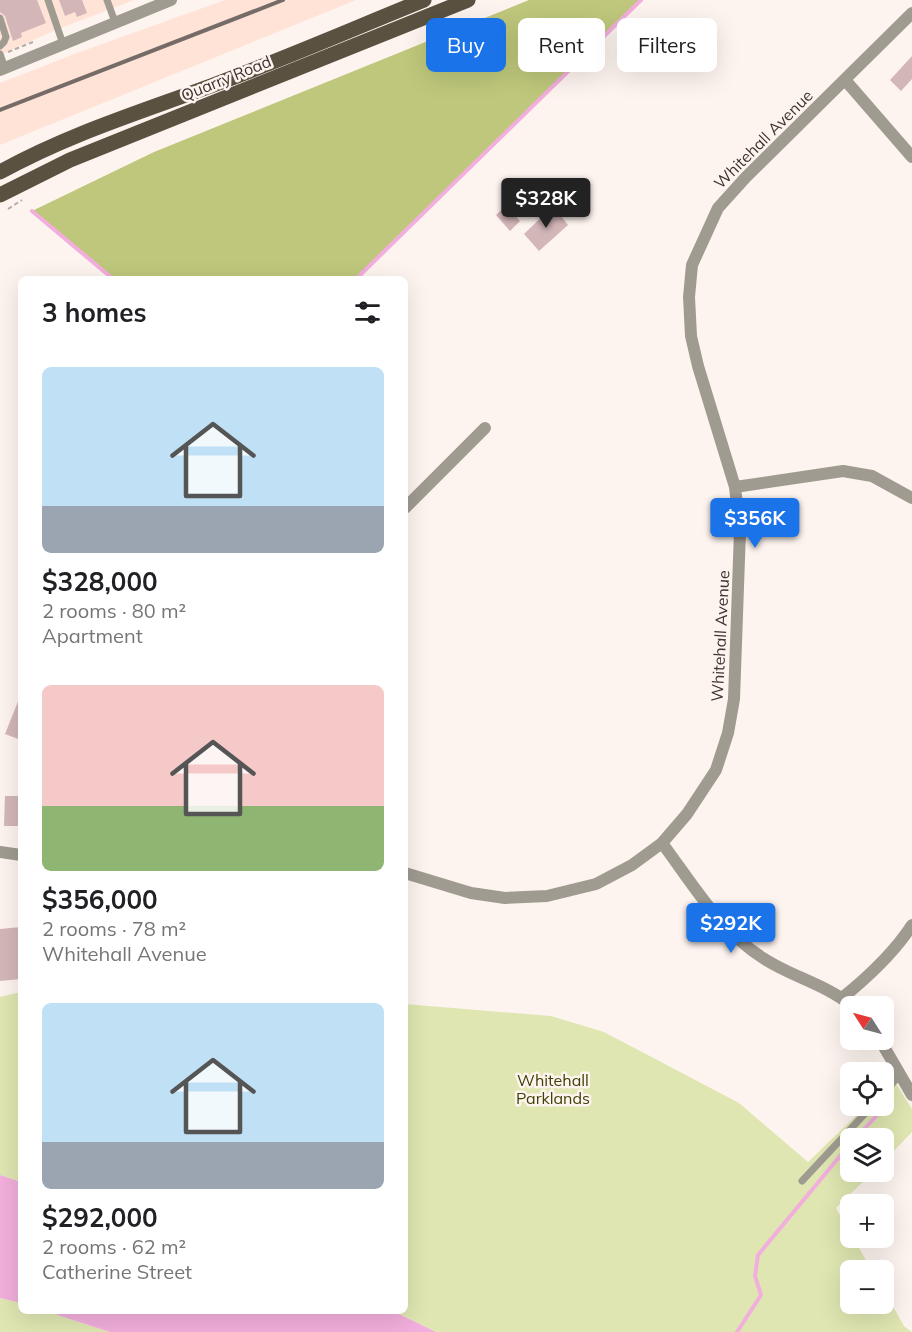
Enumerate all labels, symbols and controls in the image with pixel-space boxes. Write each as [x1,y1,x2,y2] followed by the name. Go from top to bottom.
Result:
[426,18,506,72] chip: Buy
[518,18,605,72] chip: Rent
[617,18,717,72] chip: Filters
[178,51,274,105] street label: Quarry Road
[709,85,817,193] street label: Whitehall Avenue
[504,178,588,229] pin: $328K
[515,185,577,210] text: $328K
[42,296,146,329] text: 3 homes
[351,296,384,329] icon: filters
[159,406,267,514] icon: home
[713,498,797,549] pin: $356K
[724,505,786,530] text: $356K
[42,565,158,598] text: $328,000
[707,570,733,702] street label: Whitehall Avenue
[42,598,186,623] text: 2 rooms · 80 m²
[42,623,143,648] text: Apartment
[159,724,267,832] icon: home
[42,883,158,916] text: $356,000
[689,903,773,954] pin: $292K
[700,910,762,935] text: $292K
[42,916,186,941] text: 2 rooms · 78 m²
[42,941,207,966] text: Whitehall Avenue
[840,996,894,1050] north arrow
[840,996,894,1314] map controls
[159,1042,267,1150] icon: home
[840,1062,894,1116] button: locate
[516,1070,590,1108] park label: Whitehall Parklands
[840,1128,894,1182] button: layers
[840,1194,894,1248] button: +
[42,1201,158,1234] text: $292,000
[42,1234,186,1259] text: 2 rooms · 62 m²
[42,1259,192,1284] text: Catherine Street
[840,1260,894,1314] button: −

